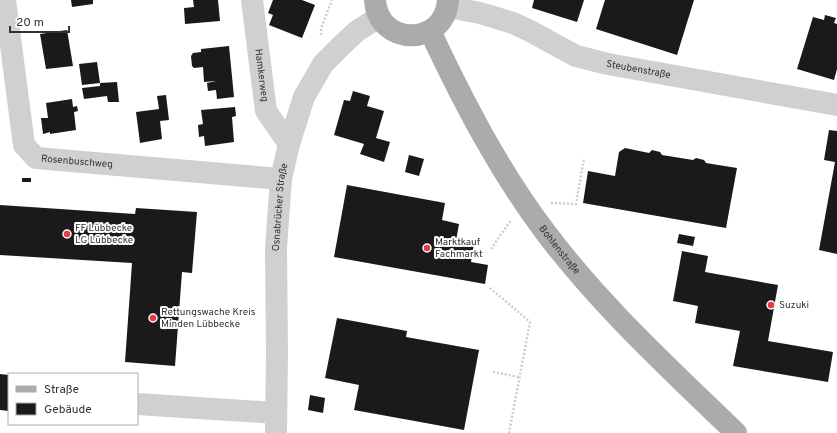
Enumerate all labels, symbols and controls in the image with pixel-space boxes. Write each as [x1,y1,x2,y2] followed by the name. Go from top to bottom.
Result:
[10,8,69,34] scale bar
[16,15,44,31] text: 20 m
[252,48,271,103] street label: Hamkerweg
[605,57,672,82] street label: Steubenstraße
[40,152,113,171] street label: Rosenbuschweg
[269,162,291,252] street label: Osnabrücker Straße
[75,222,133,247] place label: FF Lübbecke LG Lübbecke
[536,223,583,277] street label: Bohlenstraße
[62,229,72,239] marker: FF Lübbecke LG Lübbecke
[435,236,483,261] place label: Marktkauf Fachmarkt
[422,243,432,253] marker: Marktkauf Fachmarkt
[779,299,809,312] place label: Suzuki
[766,300,776,310] marker: Suzuki
[161,306,256,331] place label: Rettungswache Kreis Minden Lübbecke
[148,313,158,323] marker: Rettungswache Kreis Minden Lübbecke
[8,373,138,425] legend
[44,382,79,398] text: Straße
[44,402,92,418] text: Gebäude

